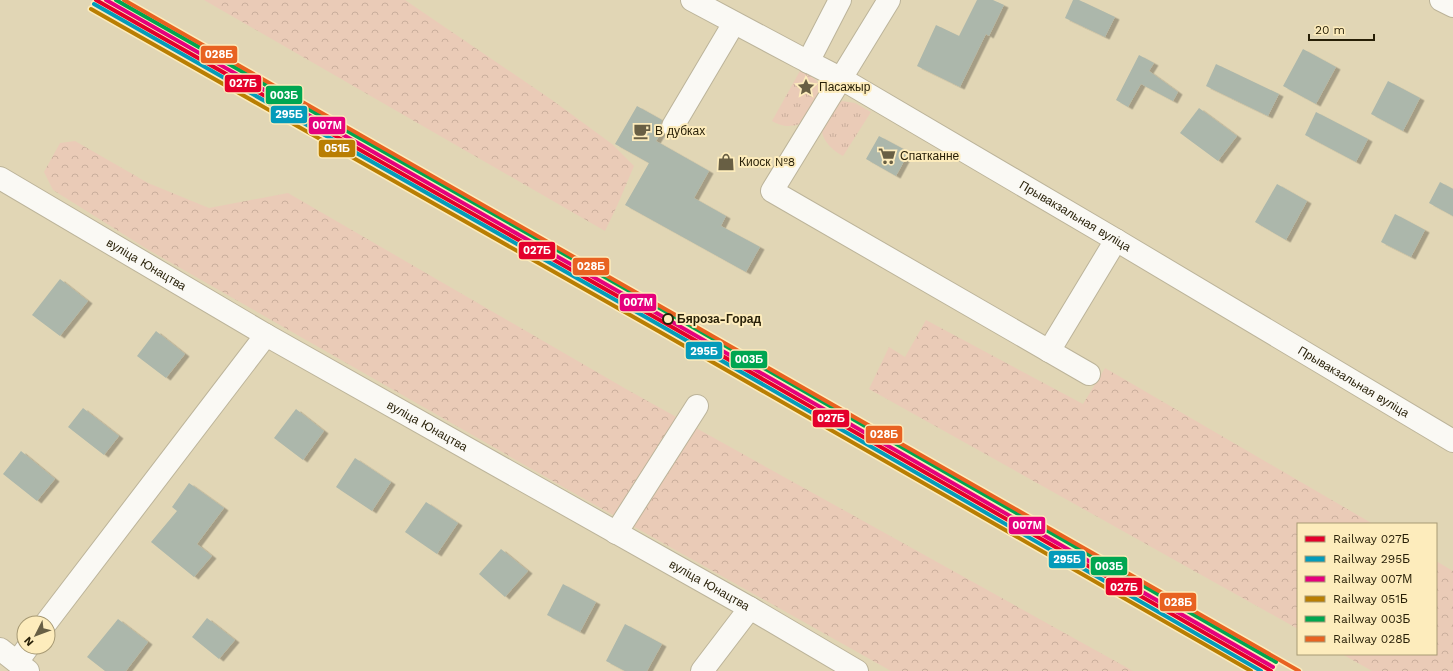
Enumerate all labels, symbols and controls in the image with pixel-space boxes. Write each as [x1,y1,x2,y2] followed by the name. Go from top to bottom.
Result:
[1309,16,1374,42] scale bar
[1315,23,1345,37] text: 20 m
[200,45,238,64] line badge: 028Б
[205,48,233,61] text: 028Б
[224,74,262,93] line badge: 027Б
[229,77,257,90] text: 027Б
[796,77,816,97] place icon: Пасажыр
[819,80,871,94] place label: Пасажыр
[265,85,303,105] line badge: 003Б
[270,89,298,102] text: 003Б
[270,105,308,124] line badge: 295Б
[275,108,303,121] text: 295Б
[308,116,346,135] line badge: 007М
[312,119,342,132] text: 007М
[632,121,652,141] cafe icon: В дубках
[655,124,705,138] place label: В дубках
[318,139,356,158] line badge: 051Б
[324,142,350,155] text: 051Б
[877,146,897,166] supermarket icon: Спатканне
[900,149,960,163] place label: Спатканне
[716,152,736,172] shop icon: Киоск №8
[739,155,795,169] place label: Киоск №8
[1017,178,1134,254] street label: Прывакзальная вуліца
[104,236,189,293] street label: вуліца Юнацтва
[518,241,556,260] line badge: 027Б
[523,244,551,257] text: 027Б
[572,257,610,276] line badge: 028Б
[577,260,605,273] text: 028Б
[619,293,657,312] line badge: 007М
[623,296,653,309] text: 007М
[677,312,761,326] place label: Бяроза-Горад
[662,313,674,325] marker: Бяроза-Горад
[685,341,723,360] line badge: 295Б
[1296,343,1412,420] street label: Прывакзальная вуліца
[690,345,718,358] text: 295Б
[730,350,768,369] line badge: 003Б
[735,353,763,366] text: 003Б
[385,398,470,454] street label: вуліца Юнацтва
[812,409,850,428] line badge: 027Б
[817,412,845,425] text: 027Б
[865,425,903,444] line badge: 028Б
[870,428,898,441] text: 028Б
[1008,516,1046,535] line badge: 007М
[1012,519,1042,532] text: 007М
[1297,523,1437,655] legend
[1333,532,1410,546] text: Railway 027Б
[1048,550,1086,569] line badge: 295Б
[1333,552,1410,566] text: Railway 295Б
[1053,553,1081,566] text: 295Б
[1090,556,1128,576] line badge: 003Б
[667,557,752,613] street label: вуліца Юнацтва
[1095,560,1123,573] text: 003Б
[1333,572,1412,586] text: Railway 007М
[1105,577,1143,596] line badge: 027Б
[1110,581,1138,594] text: 027Б
[1159,592,1197,612] line badge: 028Б
[1333,592,1408,606] text: Railway 051Б
[1164,596,1192,609] text: 028Б
[1333,612,1410,626] text: Railway 003Б
[16,615,56,655] north arrow
[1333,632,1411,646] text: Railway 028Б
[21,634,36,649] text: N

